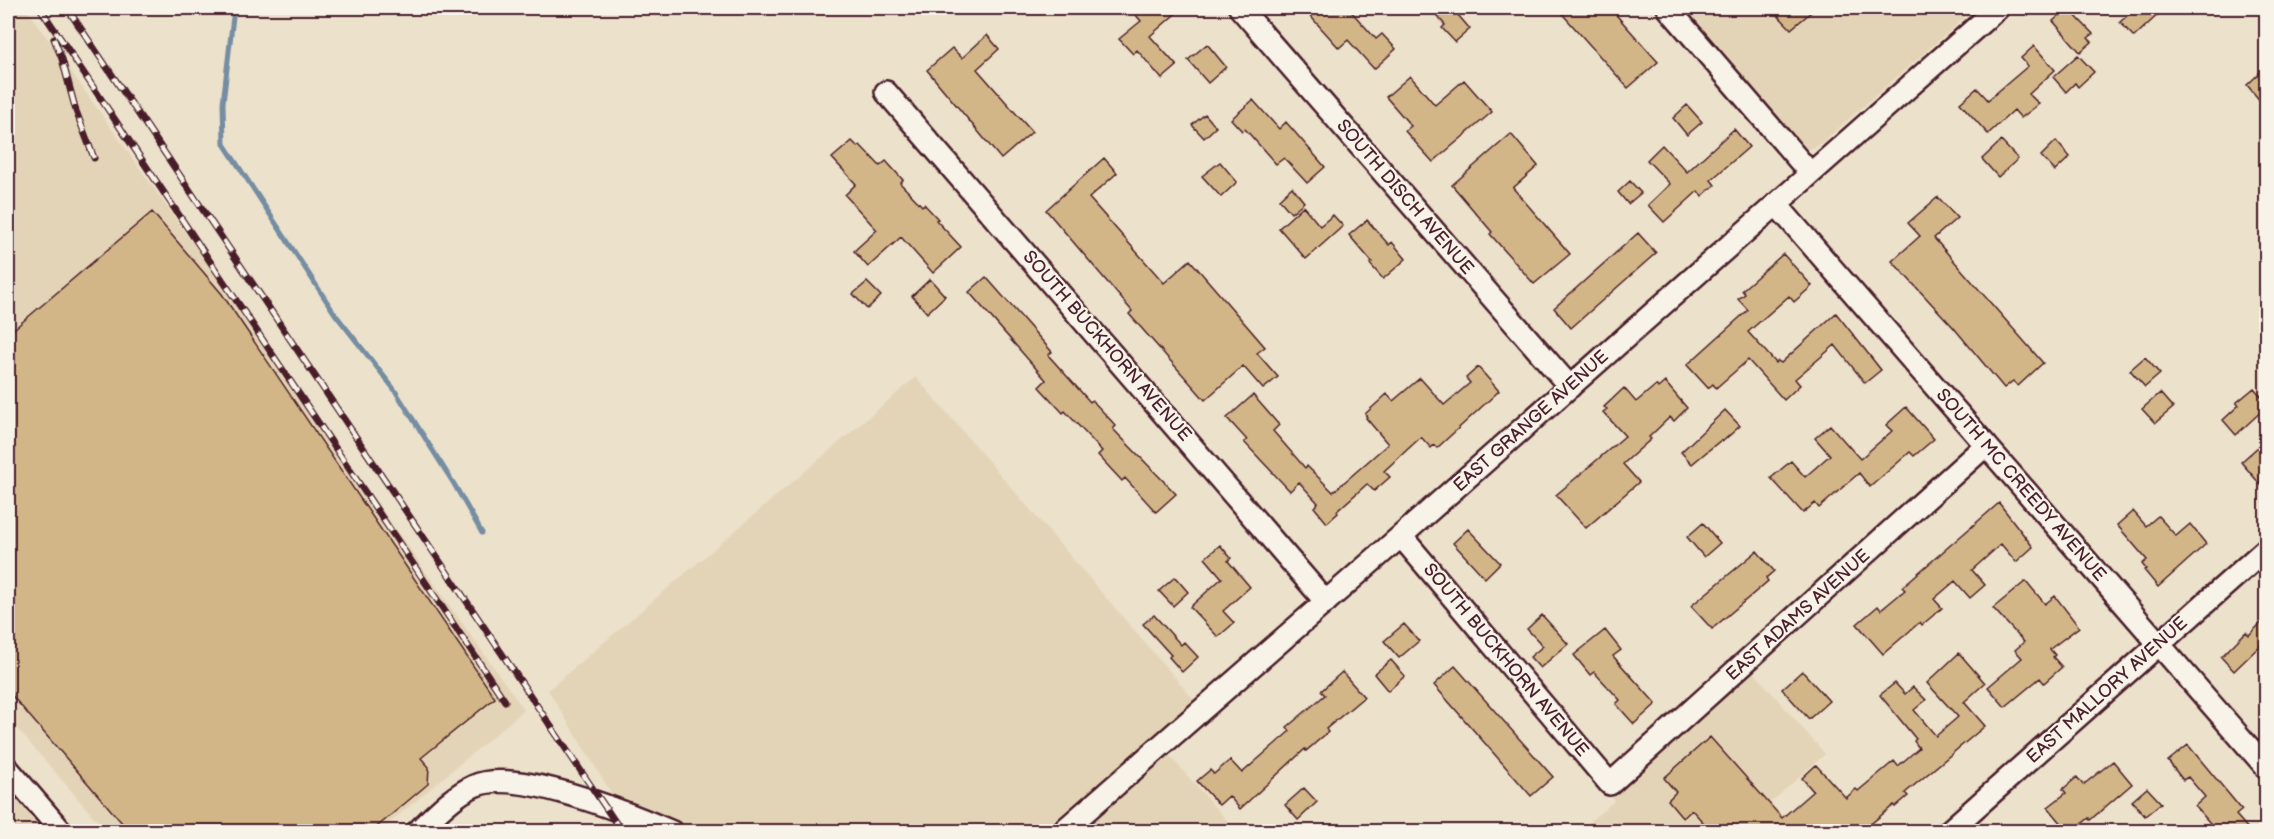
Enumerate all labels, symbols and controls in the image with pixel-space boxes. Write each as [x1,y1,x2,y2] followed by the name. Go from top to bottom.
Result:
[1332,115,1478,279] street label: SOUTH DISCH AVENUE
[1018,246,1196,446] street label: SOUTH BUCKHORN AVENUE
[1449,346,1613,496] street label: EAST GRANGE AVENUE
[1932,385,2110,586] street label: SOUTH MC CREEDY AVENUE
[1722,545,1874,685] street label: EAST ADAMS AVENUE
[1419,559,1593,761] street label: SOUTH BUCKHORN AVENUE
[2022,612,2192,768] street label: EAST MALLORY AVENUE

